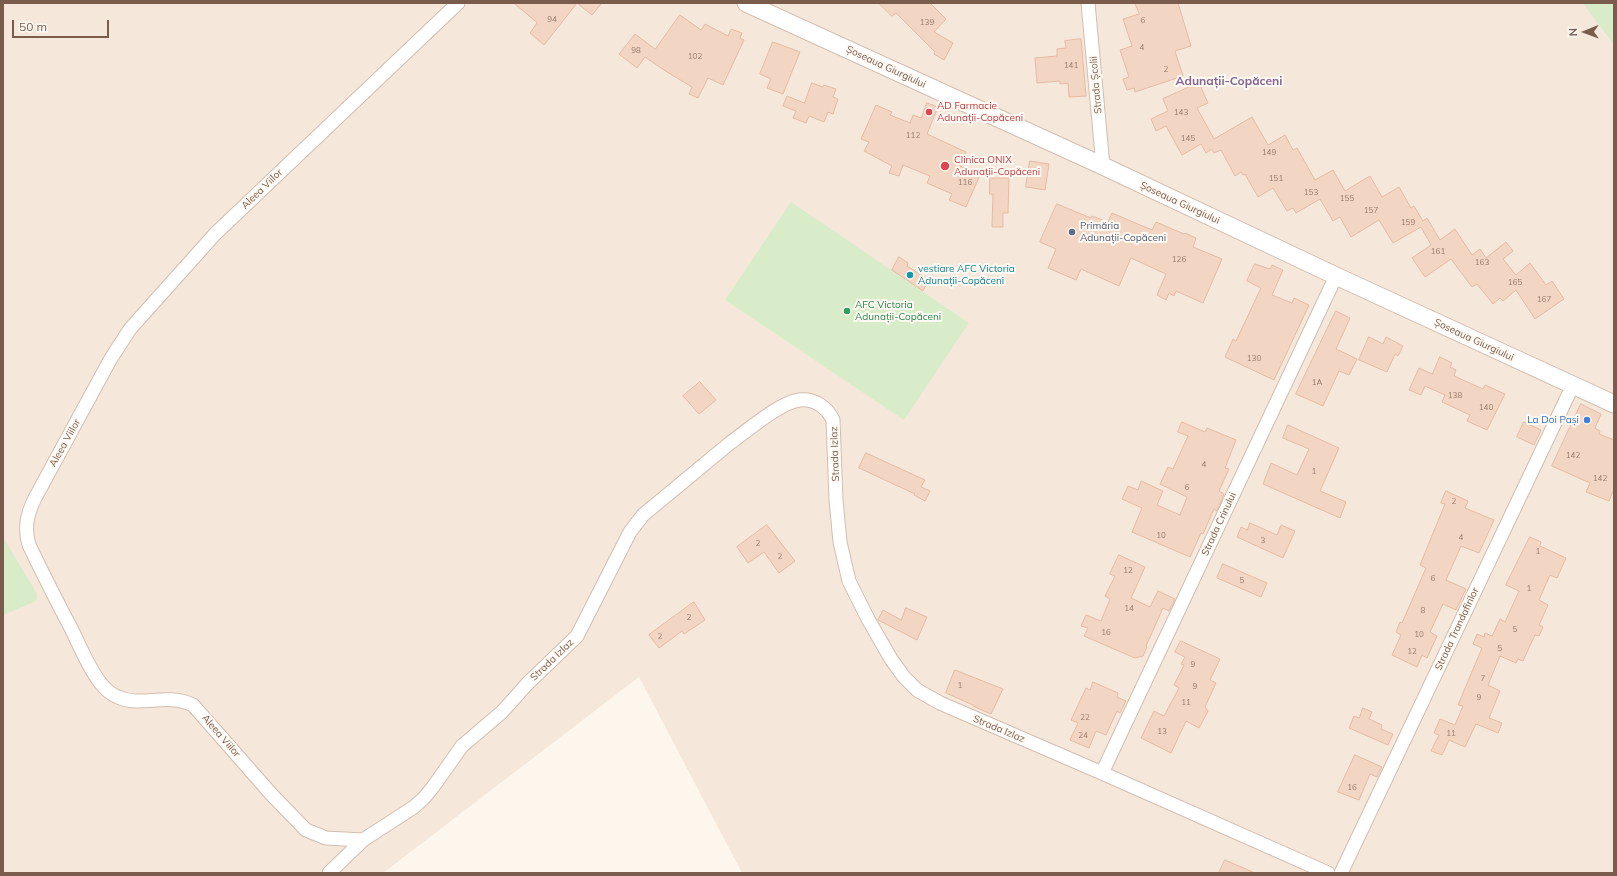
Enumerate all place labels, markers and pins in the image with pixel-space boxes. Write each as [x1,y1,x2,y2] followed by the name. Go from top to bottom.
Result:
[937,100,1023,124] place label: AD Farmacie Adunații-Copăceni
[924,107,934,117] marker: AD Farmacie Adunații-Copăceni
[954,154,1040,178] place label: Clinica ONIX Adunații-Copăceni
[939,160,951,172] marker: Clinica ONIX Adunații-Copăceni
[1080,220,1166,244] place label: Primăria Adunații-Copăceni
[1067,227,1077,237] marker: Primăria Adunații-Copăceni
[918,263,1015,286] place label: vestiare AFC Victoria Adunații-Copăceni
[905,270,915,280] marker: vestiare AFC Victoria Adunații-Copăceni
[855,299,941,322] place label: AFC Victoria Adunații-Copăceni
[842,306,852,316] marker: AFC Victoria Adunații-Copăceni
[1527,414,1579,426] place label: La Doi Pași
[1582,415,1592,425] marker: La Doi Pași

